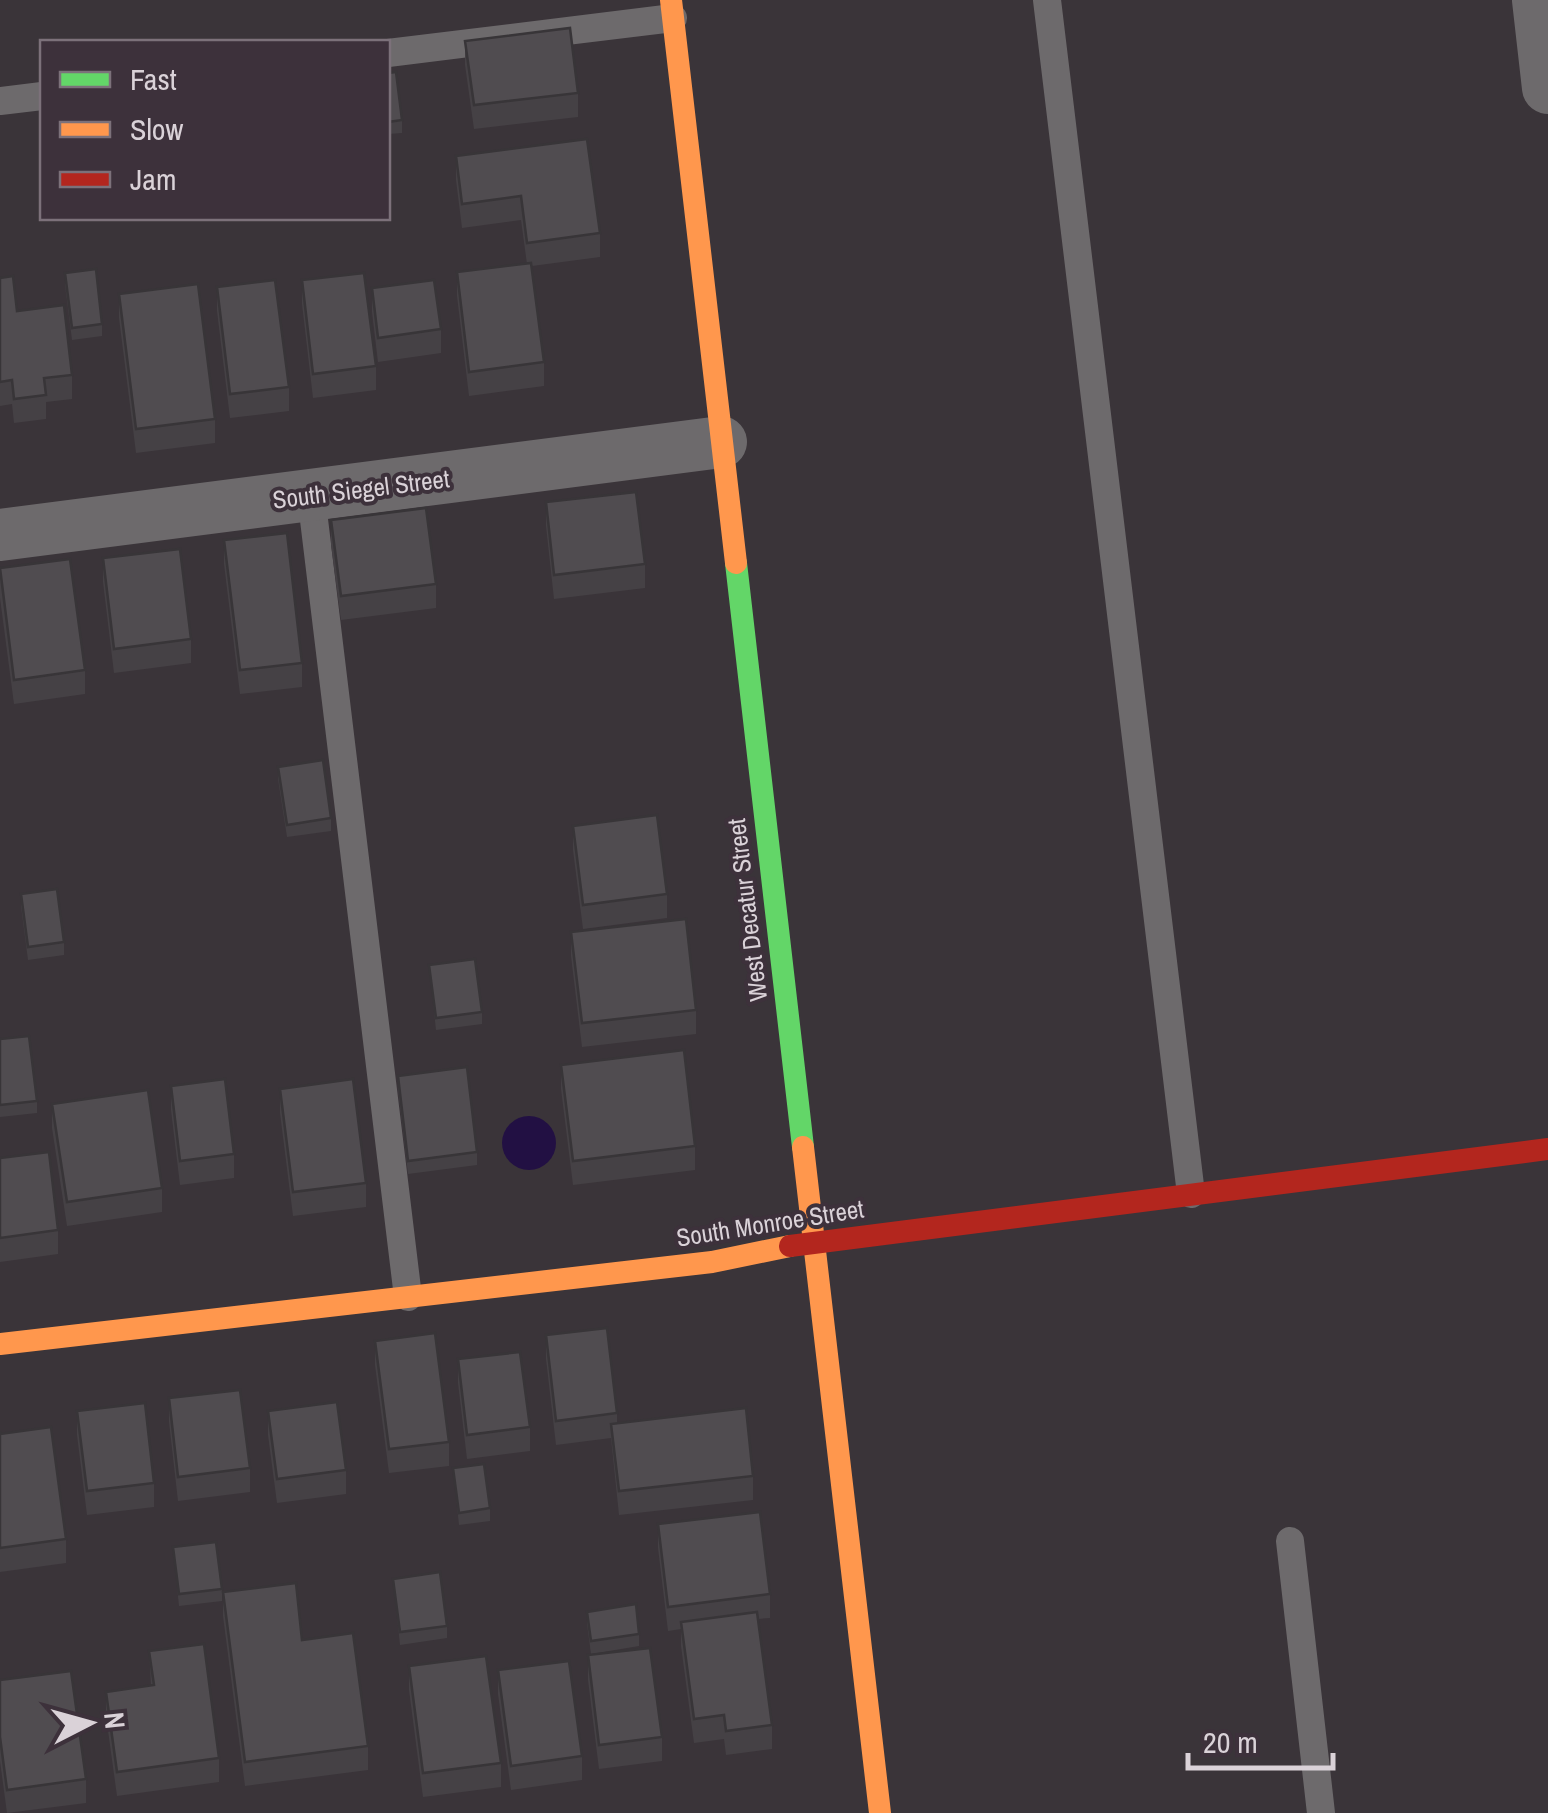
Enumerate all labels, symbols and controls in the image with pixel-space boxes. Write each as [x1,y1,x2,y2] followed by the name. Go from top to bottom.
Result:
[40,40,390,220] legend
[130,59,177,99] text: Fast
[130,109,184,149] text: Slow
[130,159,176,199] text: Jam
[271,461,452,517] street label: South Siegel Street
[719,816,775,1004] street label: West Decatur Street
[674,1191,866,1255] street label: South Monroe Street
[40,1673,140,1773] north arrow
[1188,1708,1333,1770] scale bar
[95,1710,135,1731] text: N
[1203,1722,1258,1762] text: 20 m

